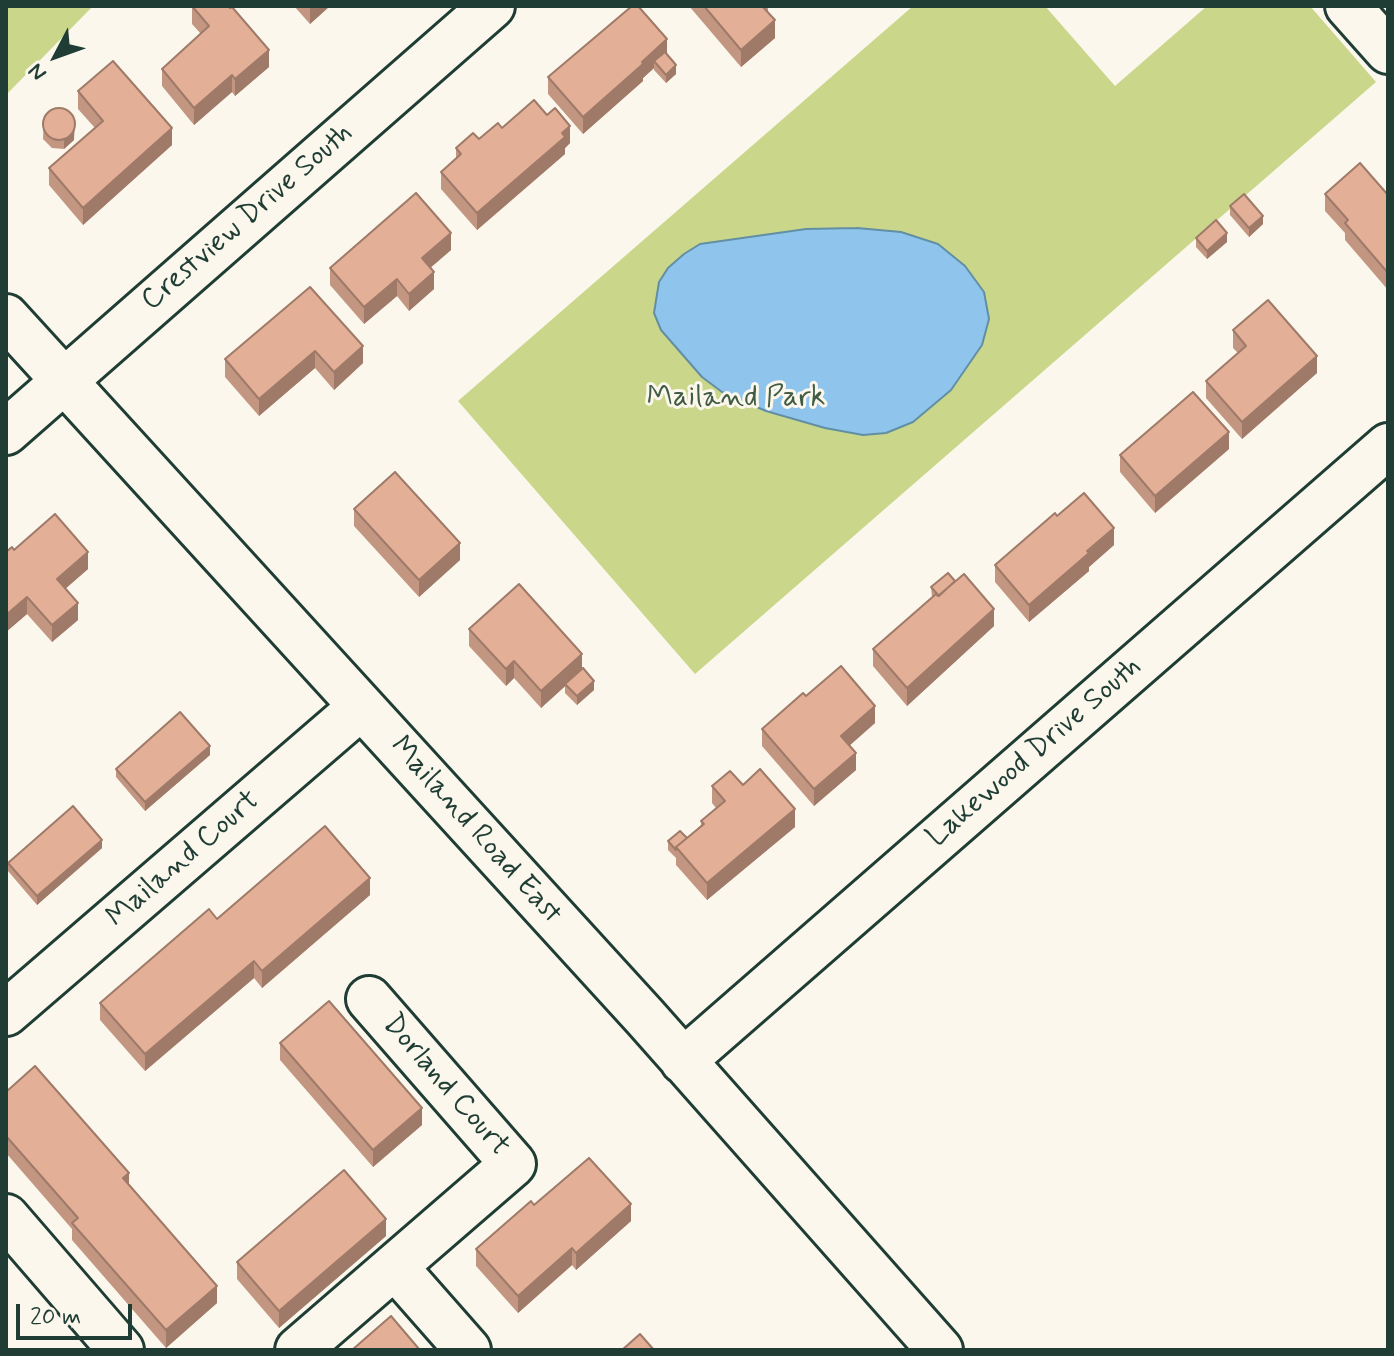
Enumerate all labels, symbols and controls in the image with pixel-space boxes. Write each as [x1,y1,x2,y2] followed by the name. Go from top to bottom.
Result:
[16,16,96,96] north arrow
[23,57,53,86] text: N
[135,116,361,320] street label: Crestview Drive South
[647,381,825,417] park label: Mailand Park
[920,650,1150,856] street label: Lakewood Drive South
[381,730,569,932] street label: Mailand Road East
[100,784,268,936] street label: Mailand Court
[373,1007,517,1165] street label: Dorland Court
[20,1288,136,1338] scale bar
[30,1302,81,1333] text: 20 m

